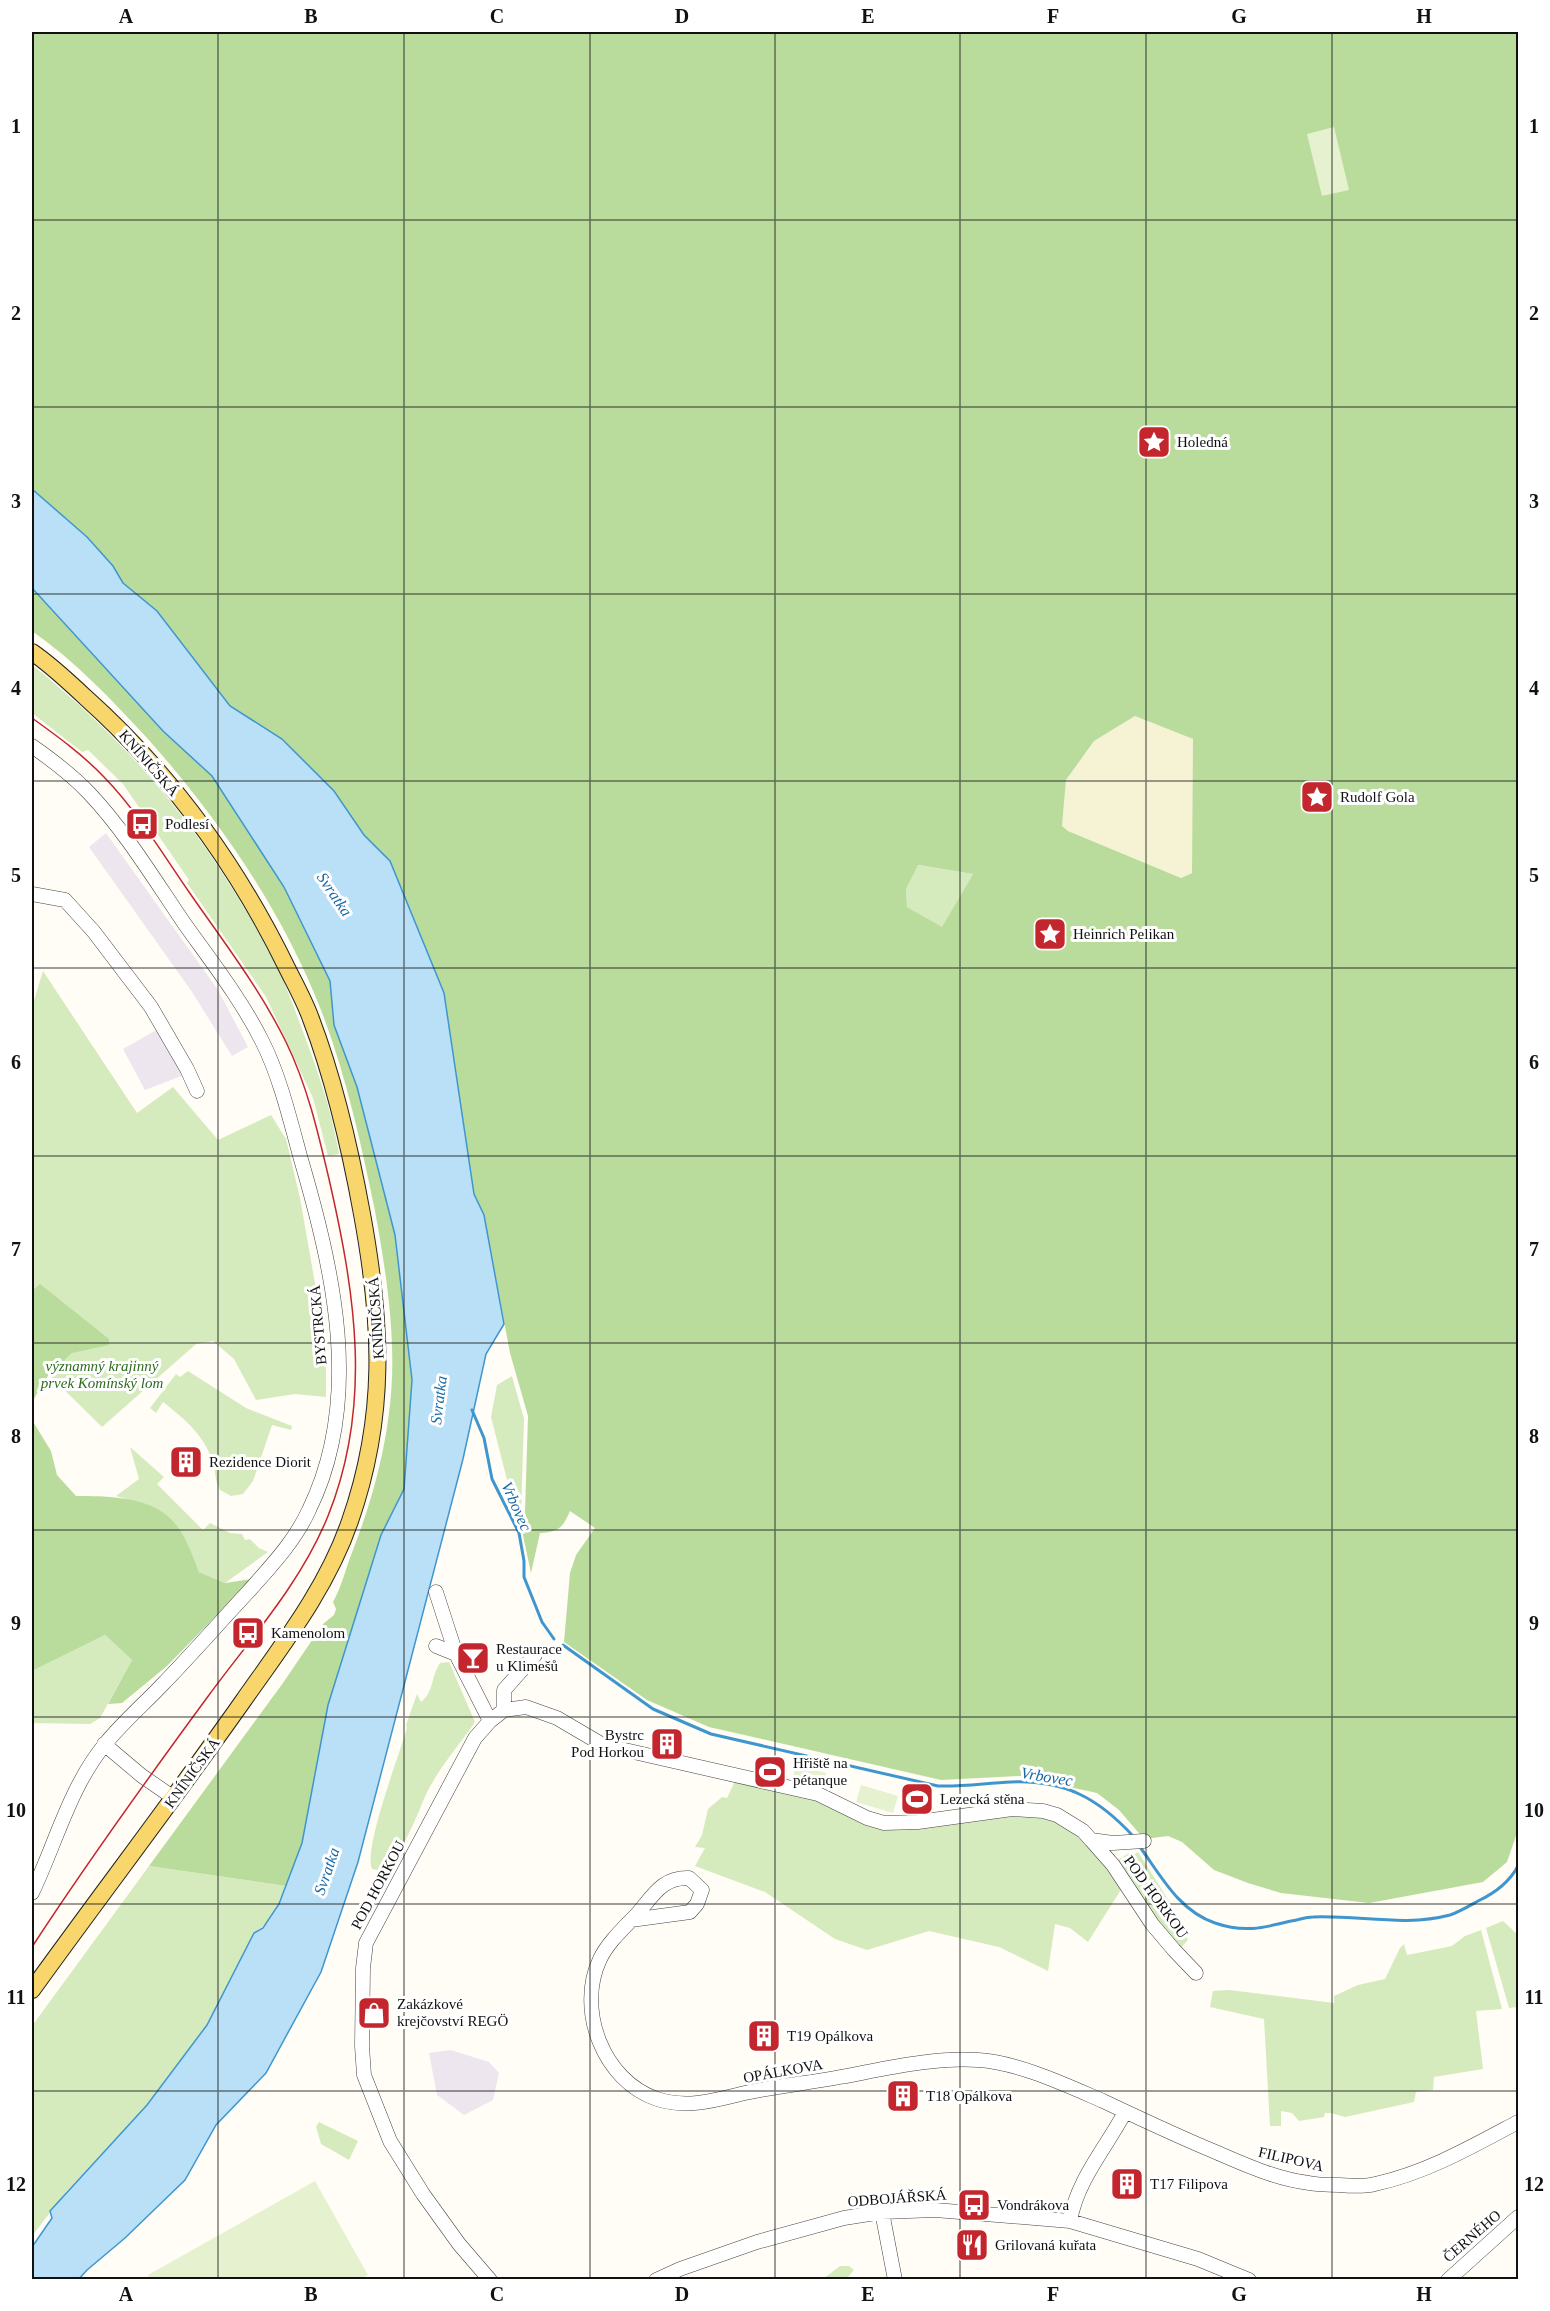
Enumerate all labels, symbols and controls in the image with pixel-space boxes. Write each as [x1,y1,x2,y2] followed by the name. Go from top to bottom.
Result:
[119,5,134,27] text: A
[304,5,318,27] text: B
[490,5,504,27] text: C
[675,5,689,27] text: D
[861,5,875,27] text: E
[1047,5,1059,27] text: F
[1231,5,1247,27] text: G
[1416,5,1432,27] text: H
[11,115,21,137] text: 1
[1529,115,1539,137] text: 1
[11,302,21,324] text: 2
[1529,302,1539,324] text: 2
[1136,424,1172,460] place icon: Holedná
[1177,434,1228,450] place label: Holedná
[11,490,21,512] text: 3
[1529,490,1539,512] text: 3
[11,677,21,699] text: 4
[1529,677,1539,699] text: 4
[116,727,182,800] street label: KNÍNIČSKÁ
[1299,779,1335,815] place icon: Rudolf Gola
[1340,789,1415,805] place label: Rudolf Gola
[124,806,160,842] bus stop icon: Podlesí
[165,816,209,832] place label: Podlesí
[11,864,21,886] text: 5
[1529,864,1539,886] text: 5
[314,869,355,919] water label: Svratka
[1032,916,1068,952] place icon: Heinrich Pelikan
[1073,926,1175,942] place label: Heinrich Pelikan
[11,1051,21,1073] text: 6
[1529,1051,1539,1073] text: 6
[11,1238,21,1260] text: 7
[1529,1238,1539,1260] text: 7
[365,1276,387,1360] street label: KNÍNIČSKÁ
[307,1284,329,1366] street label: BYSTRCKÁ
[40,1358,163,1391] park label: významný krajinný prvek Komínský lom
[427,1375,450,1425] water label: Svratka
[11,1425,21,1447] text: 8
[1529,1425,1539,1447] text: 8
[168,1444,204,1480] building icon: Rezidence Diorit
[209,1454,312,1470] place label: Rezidence Diorit
[498,1479,535,1533] water label: Vrbovec
[11,1612,21,1634] text: 9
[1529,1612,1539,1634] text: 9
[230,1615,266,1651] bus stop icon: Kamenolom
[271,1625,345,1641] place label: Kamenolom
[455,1640,491,1676] bar icon: Restaurace u Klimešů
[496,1641,562,1674] place label: Restaurace u Klimešů
[649,1726,685,1762] building icon: Bystrc Pod Horkou
[571,1727,644,1760] place label: Bystrc Pod Horkou
[161,1735,223,1811] street label: KNÍNIČSKÁ
[752,1754,788,1790] sports icon: Hřiště na pétanque
[793,1755,848,1788] place label: Hřiště na pétanque
[1020,1764,1074,1789] water label: Vrbovec
[899,1781,935,1817] sports icon: Lezecká stěna
[940,1791,1025,1807] place label: Lezecká stěna
[6,1799,26,1821] text: 10
[1524,1799,1544,1821] text: 10
[348,1838,408,1932] street label: POD HORKOU
[310,1845,342,1897] water label: Svratka
[1121,1853,1191,1941] street label: POD HORKOU
[7,1986,25,2008] text: 11
[1525,1986,1543,2008] text: 11
[356,1995,392,2031] shop icon: Zakázkové krejčovství REGÖ
[397,1996,508,2029] place label: Zakázkové krejčovství REGÖ
[746,2018,782,2054] building icon: T19 Opálkova
[787,2028,874,2044] place label: T19 Opálkova
[742,2056,824,2086] street label: OPÁLKOVA
[885,2078,921,2114] building icon: T18 Opálkova
[926,2088,1013,2104] place label: T18 Opálkova
[1257,2144,1325,2174] street label: FILIPOVA
[1109,2166,1145,2202] building icon: T17 Filipova
[6,2173,26,2195] text: 12
[1524,2173,1544,2195] text: 12
[1150,2176,1228,2192] place label: T17 Filipova
[847,2187,947,2209] street label: ODBOJÁŘSKÁ
[956,2187,992,2223] bus stop icon: Vondrákova
[997,2197,1070,2213] place label: Vondrákova
[1440,2207,1504,2265] street label: ČERNÉHO
[954,2227,990,2263] restaurant icon: Grilovaná kuřata
[995,2237,1097,2253] place label: Grilovaná kuřata
[119,2283,134,2305] text: A
[304,2283,318,2305] text: B
[490,2283,504,2305] text: C
[675,2283,689,2305] text: D
[861,2283,875,2305] text: E
[1047,2283,1059,2305] text: F
[1231,2283,1247,2305] text: G
[1416,2283,1432,2305] text: H

